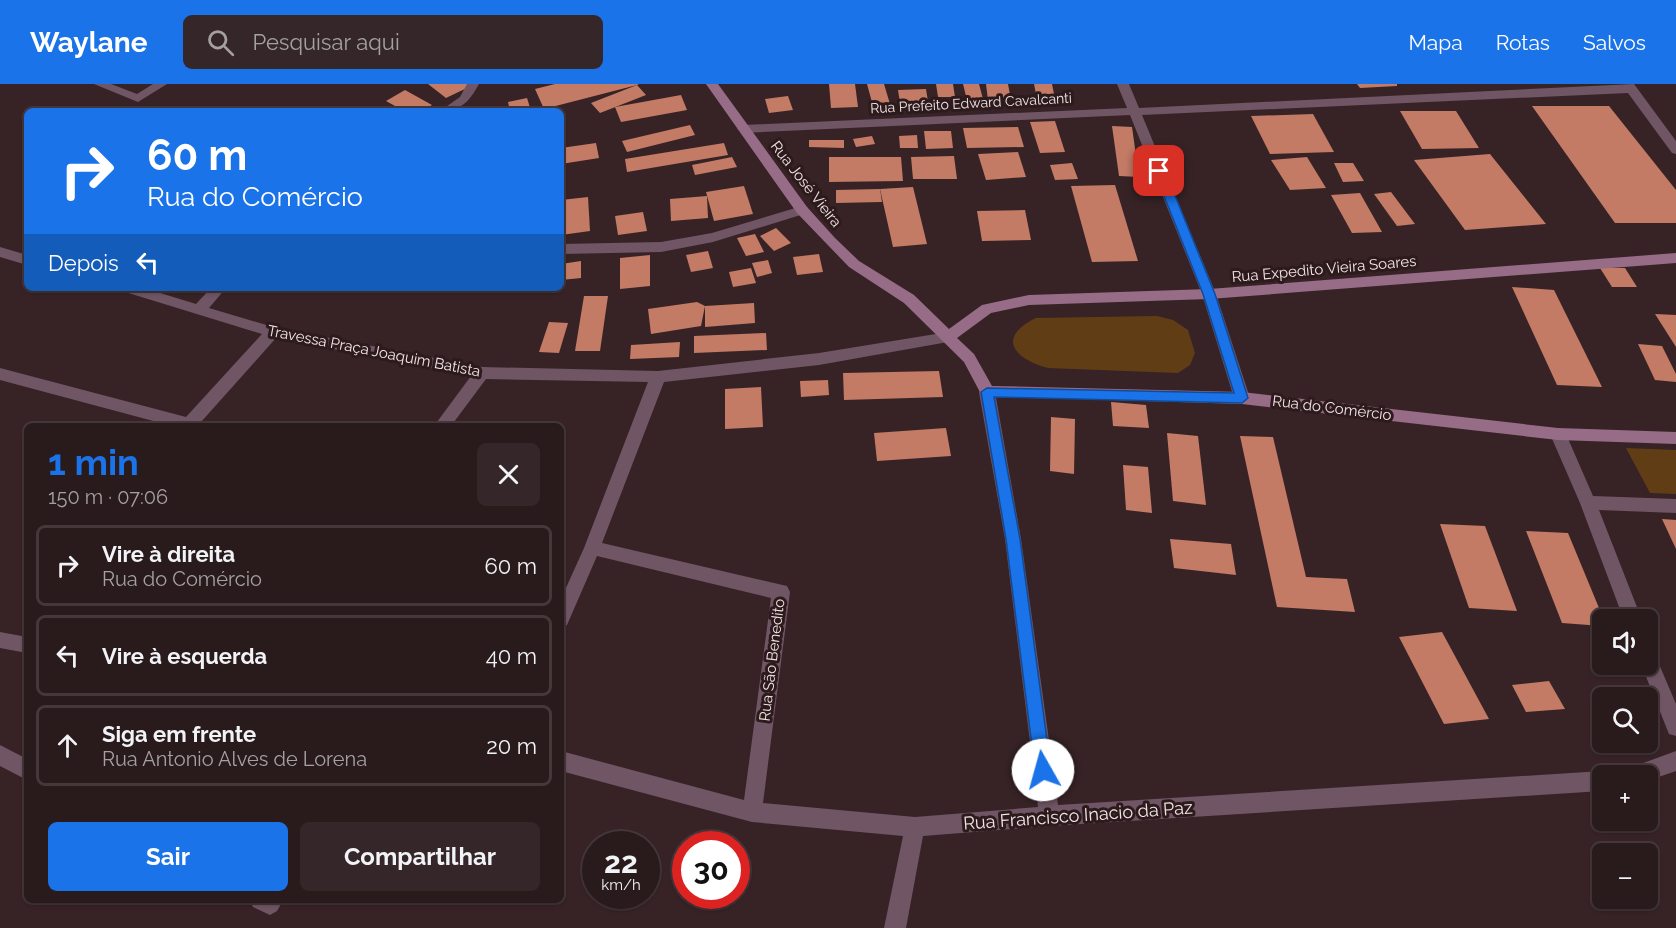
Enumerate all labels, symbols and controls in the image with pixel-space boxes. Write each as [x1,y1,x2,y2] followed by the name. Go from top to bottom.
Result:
[183,15,603,69] search box
[30,26,147,59] text: Waylane
[204,26,237,59] icon: search
[252,29,400,55] text: Pesquisar aqui
[1409,30,1463,55] text: Mapa
[1496,30,1550,55] text: Rotas
[1583,30,1646,55] text: Salvos
[870,90,1072,116] street label: Rua Prefeito Edward Cavalcanti
[147,131,247,180] text: 60 m
[48,132,126,210] icon: right
[767,137,845,231] street label: Rua José Vieira
[1133,145,1184,196] pin
[1142,154,1175,187] icon: arrive
[147,181,363,212] text: Rua do Comércio
[131,246,164,279] icon: left
[48,250,119,276] text: Depois
[1231,252,1417,286] street label: Rua Expedito Vieira Soares
[266,321,482,381] street label: Travessa Praça Joaquim Batista
[1271,392,1393,424] street label: Rua do Comércio
[48,441,139,483] text: 1 min
[477,443,540,506] button: close
[48,485,168,509] text: 150 m · 07:06
[102,541,235,567] text: Vire à direita
[51,549,84,582] icon: right
[484,553,537,579] text: 60 m
[102,567,262,591] text: Rua do Comércio
[756,598,788,722] street label: Rua São Benedito
[1592,609,1658,909] map controls
[1592,609,1658,675] button: sound
[51,639,84,672] icon: left
[102,643,267,669] text: Vire à esquerda
[486,643,537,669] text: 40 m
[1592,687,1658,753] button: search
[102,721,256,747] text: Siga em frente
[51,729,84,762] icon: ahead
[486,733,537,759] text: 20 m
[1011,738,1075,802] position arrow
[102,747,367,771] text: Rua Antonio Alves de Lorena
[1592,765,1658,831] button: +
[963,796,1194,833] street label: Rua Francisco Inacio da Paz
[48,822,288,891] button: Sair
[300,822,540,891] button: Compartilhar
[672,831,750,909] speed limit sign: 30
[1592,843,1658,909] button: −
[604,845,638,880] text: 22
[601,876,641,894] text: km/h

